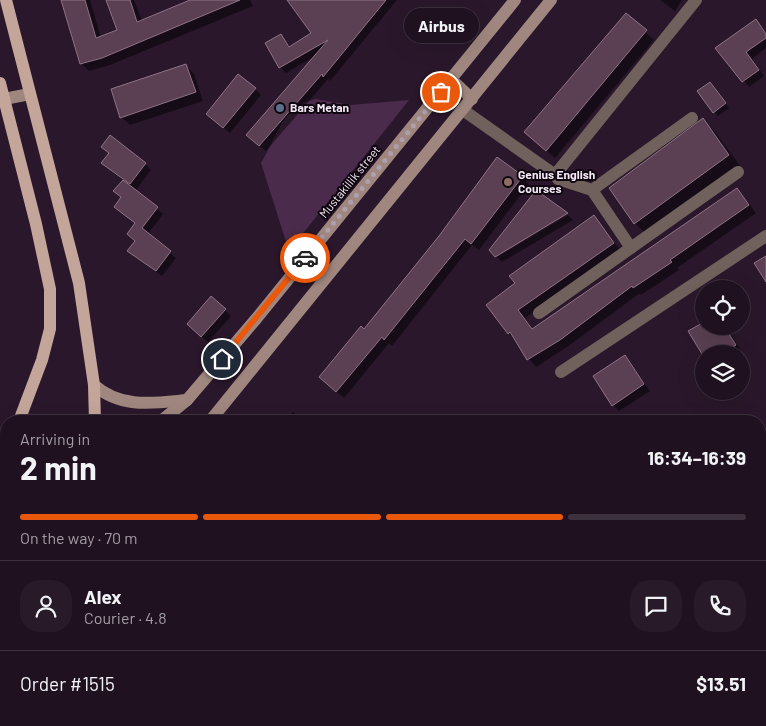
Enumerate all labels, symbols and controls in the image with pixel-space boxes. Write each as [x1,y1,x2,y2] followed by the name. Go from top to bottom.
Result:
[404,7,478,42] callout: Airbus
[418,16,465,35] text: Airbus
[420,71,462,113] pin
[427,78,455,106] icon: bag
[290,100,349,114] place label: Bars Metan
[274,102,286,114] marker: Bars Metan
[316,142,383,220] street label: Mustakillik street
[518,167,595,195] place label: Genius English Courses
[502,176,514,188] marker: Genius English Courses
[280,233,330,283] courier
[291,244,319,272] icon: car
[695,280,750,400] map controls
[695,280,750,335] button: locate
[201,338,243,380] pin
[208,345,236,373] icon: home
[695,345,750,400] button: layers
[20,429,90,448] text: Arriving in
[647,446,746,469] text: 16:34–16:39
[20,448,97,486] text: 2 min
[20,528,137,547] text: On the way · 70 m
[20,580,72,632] button: person
[630,580,682,632] button: chat
[694,580,746,632] button: phone
[84,585,122,608] text: Alex
[84,608,167,627] text: Courier · 4.8
[20,672,115,695] text: Order #1515
[696,672,746,695] text: $13.51

